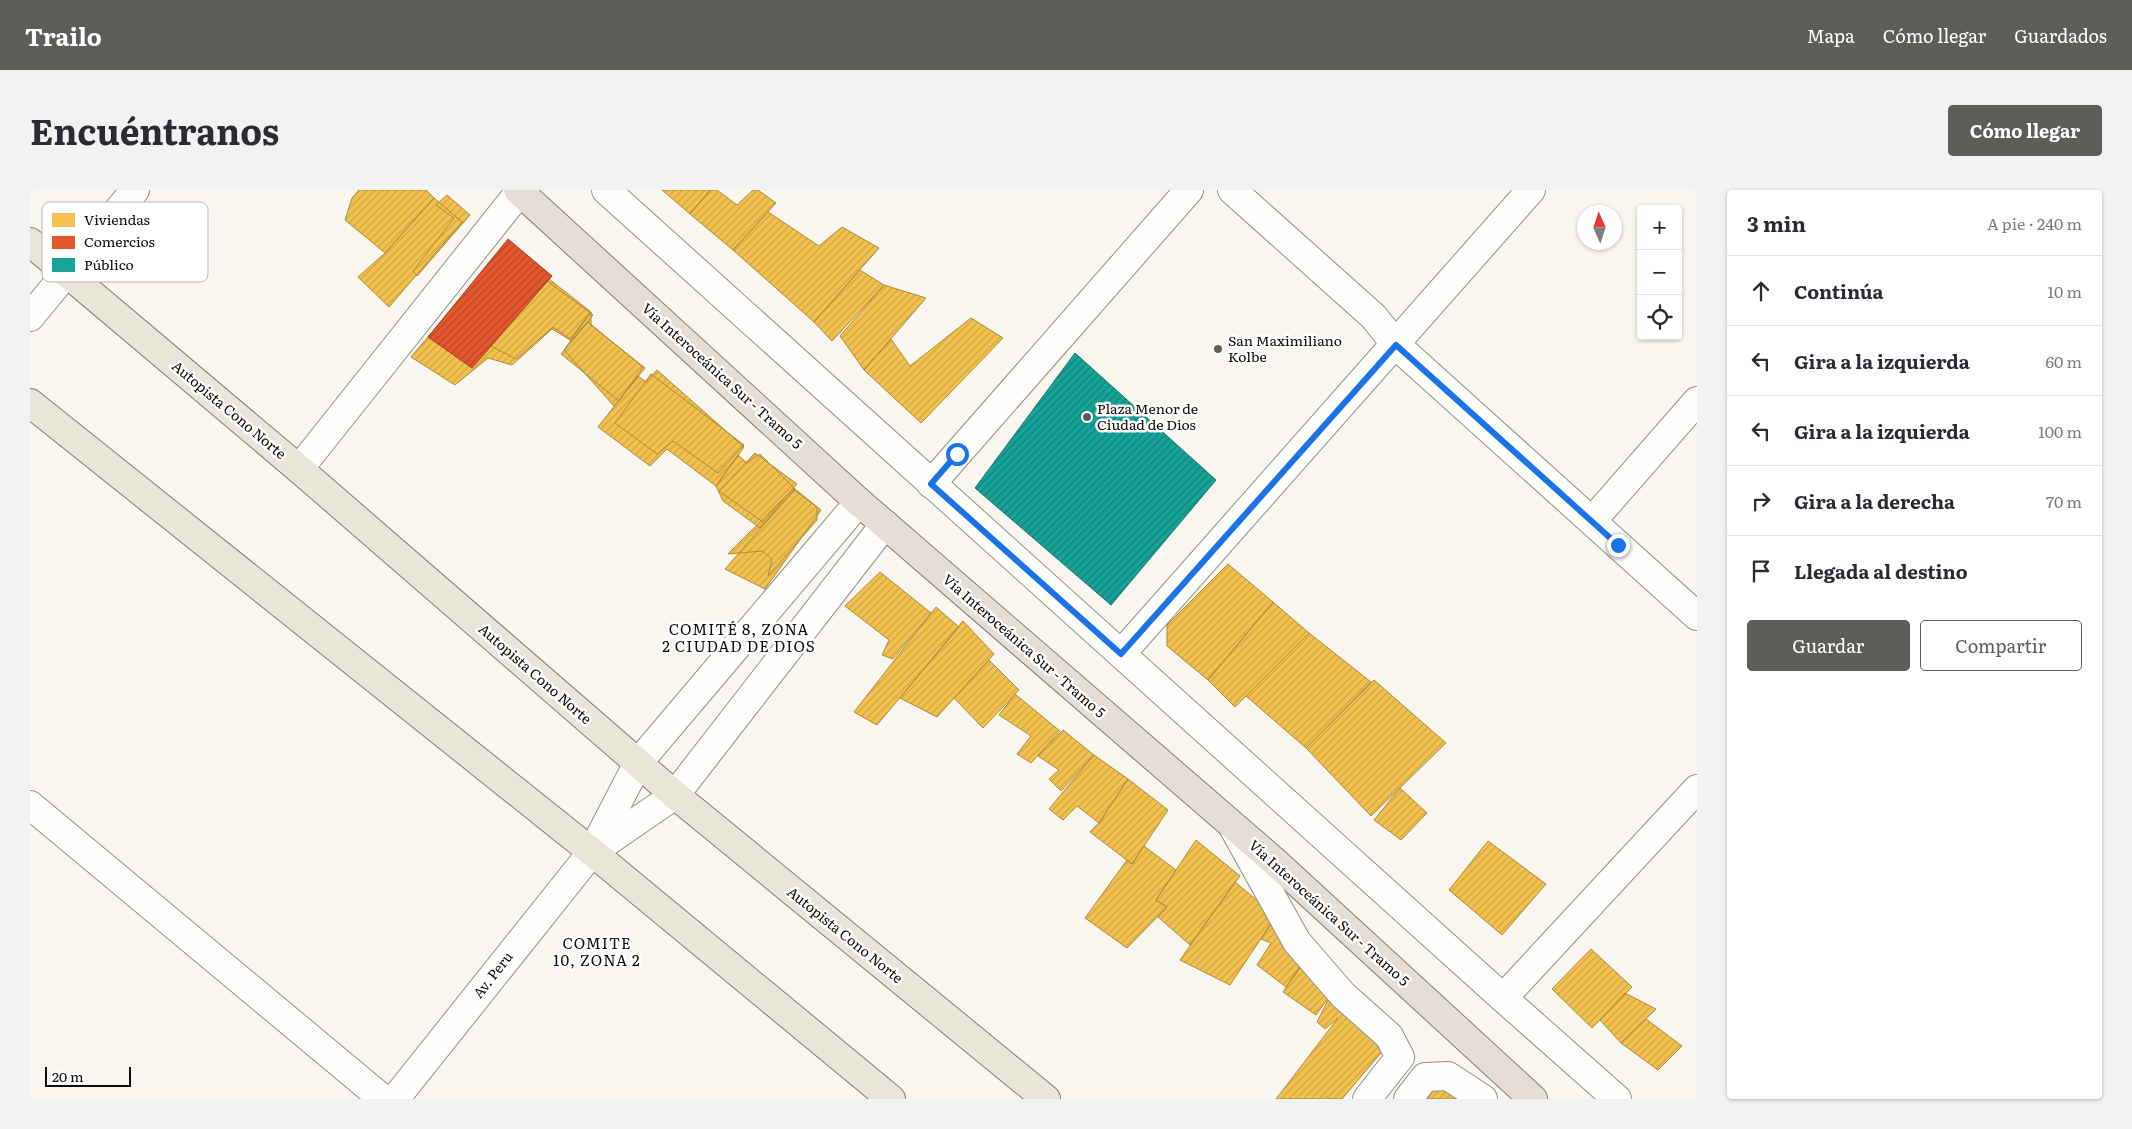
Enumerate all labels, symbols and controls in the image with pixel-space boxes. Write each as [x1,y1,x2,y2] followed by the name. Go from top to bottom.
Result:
[25,18,102,53] text: Trailo
[1807,22,1855,49] text: Mapa
[1883,22,1986,49] text: Cómo llegar
[2014,22,2107,49] text: Guardados
[30,104,279,156] text: Encuéntranos
[1948,105,2102,156] button: Cómo llegar
[42,202,208,282] legend
[1577,205,1622,250] north arrow
[1637,205,1682,340] map controls
[1637,205,1682,250] button: +
[1747,207,1806,238] text: 3 min
[84,209,150,229] text: Viviendas
[1987,211,2082,235] text: A pie · 240 m
[84,231,155,251] text: Comercios
[1637,250,1682,295] button: −
[84,254,134,274] text: Público
[1747,277,1775,305] icon: ahead
[1794,277,1884,305] text: Continúa
[2048,279,2082,303] text: 10 m
[1637,295,1682,340] button: locate
[638,298,807,453] street label: Vía Interoceánica Sur - Tramo 5
[1228,330,1342,366] place label: San Maximiliano Kolbe
[1212,343,1224,355] marker: San Maximiliano Kolbe
[1747,347,1775,375] icon: left
[1794,347,1970,375] text: Gira a la izquierda
[2045,349,2082,373] text: 60 m
[168,355,291,463] street label: Autopista Cono Norte
[1097,398,1198,434] place label: Plaza Menor de Ciudad de Dios
[1081,411,1093,423] marker: Plaza Menor de Ciudad de Dios
[1747,417,1775,445] icon: left
[1794,417,1970,445] text: Gira a la izquierda
[2038,419,2082,443] text: 100 m
[946,443,969,466] route start
[1747,487,1775,515] icon: right
[1794,487,1955,515] text: Gira a la derecha
[2046,489,2082,513] text: 70 m
[1607,534,1630,557] route end
[1747,557,1775,585] icon: arrive
[1794,557,1968,585] text: Llegada al destino
[939,569,1110,722] street label: Vía Interoceánica Sur - Tramo 5
[662,617,816,657] district label: COMITÉ 8, ZONA 2 CIUDAD DE DIOS
[475,619,596,728] street label: Autopista Cono Norte
[1747,620,1910,671] button: Guardar
[1920,620,2082,671] button: Compartir
[1245,835,1414,990] street label: Vía Interoceánica Sur - Tramo 5
[783,881,908,987] street label: Autopista Cono Norte
[553,931,641,971] district label: COMITE 10, ZONA 2
[468,947,517,1002] street label: Av. Peru
[45,1064,131,1087] scale bar
[52,1066,84,1086] text: 20 m

